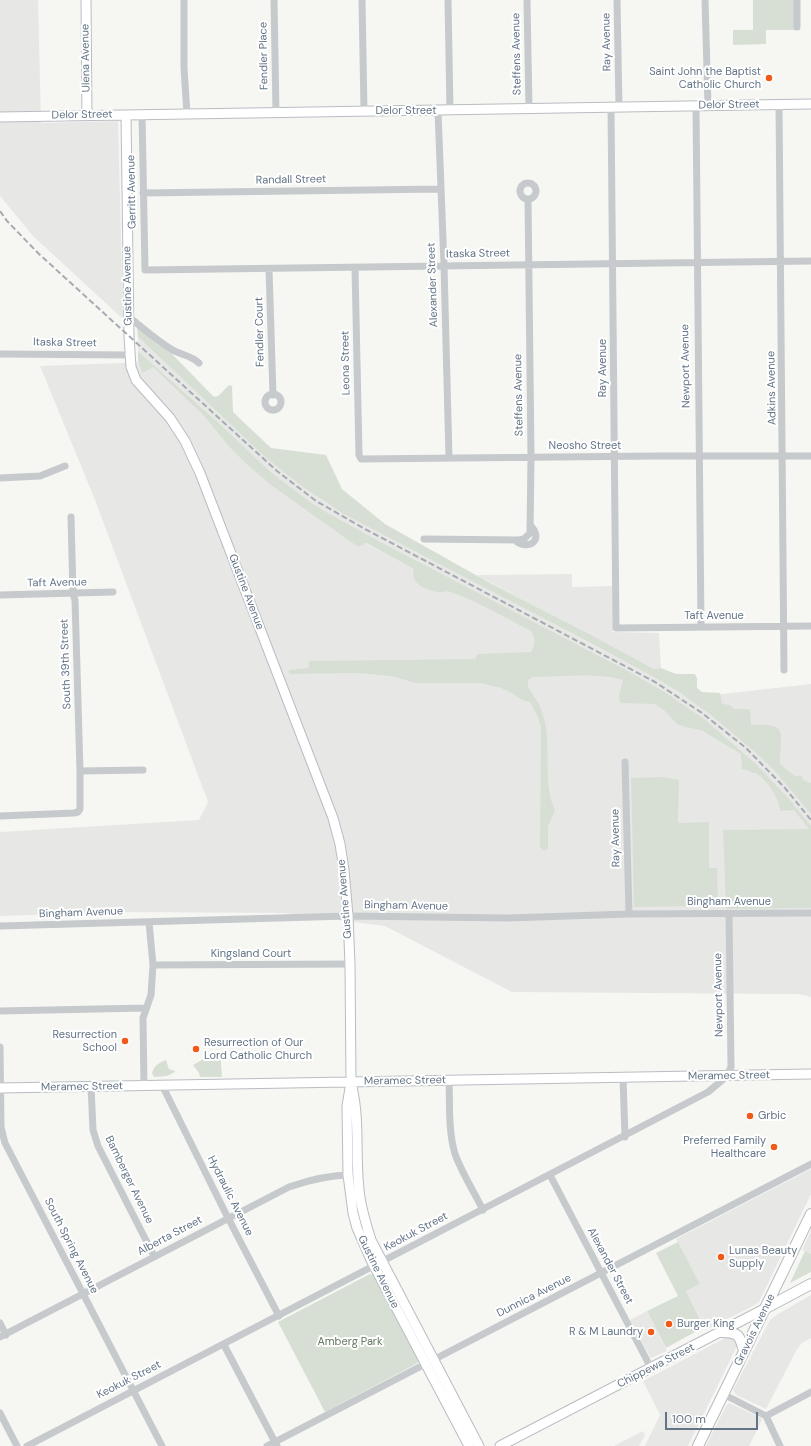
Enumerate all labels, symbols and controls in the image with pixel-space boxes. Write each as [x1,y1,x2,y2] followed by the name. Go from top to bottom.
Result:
[510,13,524,95] street label: Steffens Avenue
[600,13,614,71] street label: Ray Avenue
[257,22,271,90] street label: Fendler Place
[79,24,93,92] street label: Ulena Avenue
[649,65,761,91] place label: Saint John the Baptist Catholic Church
[764,73,774,83] marker: Saint John the Baptist Catholic Church
[698,98,760,112] street label: Delor Street
[376,104,436,118] street label: Delor Street
[51,108,113,122] street label: Delor Street
[125,155,139,229] street label: Gerritt Avenue
[256,173,326,187] street label: Randall Street
[425,242,441,328] street label: Alexander Street
[121,246,135,326] street label: Gustine Avenue
[446,247,510,261] street label: Itaska Street
[253,297,267,367] street label: Fendler Court
[679,324,693,408] street label: Newport Avenue
[339,331,353,395] street label: Leona Street
[33,336,97,350] street label: Itaska Street
[596,339,610,397] street label: Ray Avenue
[765,351,779,425] street label: Adkins Avenue
[512,354,526,436] street label: Steffens Avenue
[549,439,621,453] street label: Neosho Street
[226,552,266,632] street label: Gustine Avenue
[27,576,87,590] street label: Taft Avenue
[684,609,744,623] street label: Taft Avenue
[58,618,74,710] street label: South 39th Street
[609,809,623,867] street label: Ray Avenue
[335,859,355,939] street label: Gustine Avenue
[687,895,771,909] street label: Bingham Avenue
[364,899,448,913] street label: Bingham Avenue
[39,905,123,921] street label: Bingham Avenue
[211,947,291,961] street label: Kingsland Court
[712,953,726,1037] street label: Newport Avenue
[53,1028,117,1054] place label: Resurrection School
[120,1036,130,1046] marker: Resurrection School
[204,1036,312,1062] place label: Resurrection of Our Lord Catholic Church
[191,1044,201,1054] marker: Resurrection of Our Lord Catholic Church
[688,1069,770,1083] street label: Meramec Street
[364,1074,446,1088] street label: Meramec Street
[41,1080,123,1094] street label: Meramec Street
[758,1109,786,1123] place label: Grbic
[745,1111,755,1121] marker: Grbic
[102,1134,156,1226] street label: Bamberger Avenue
[683,1134,766,1160] place label: Preferred Family Healthcare
[769,1142,779,1152] marker: Preferred Family Healthcare
[204,1154,256,1238] street label: Hydraulic Avenue
[41,1196,101,1296] street label: South Spring Avenue
[382,1210,450,1254] street label: Keokuk Street
[135,1213,205,1259] street label: Alberta Street
[584,1225,636,1307] street label: Alexander Street
[355,1233,401,1311] street label: Gustine Avenue
[729,1244,797,1270] place label: Lunas Beauty Supply
[716,1252,726,1262] marker: Lunas Beauty Supply
[495,1272,573,1320] street label: Dunnica Avenue
[732,1292,778,1368] street label: Gravois Avenue
[677,1317,735,1331] place label: Burger King
[664,1319,674,1329] marker: Burger King
[569,1325,643,1339] place label: R & M Laundry
[646,1327,656,1337] marker: R & M Laundry
[318,1335,382,1349] park label: Amberg Park
[615,1341,697,1391] street label: Chippewa Street
[95,1358,163,1402] street label: Keokuk Street
[667,1404,760,1430] scale bar
[672,1411,706,1427] text: 100 m

